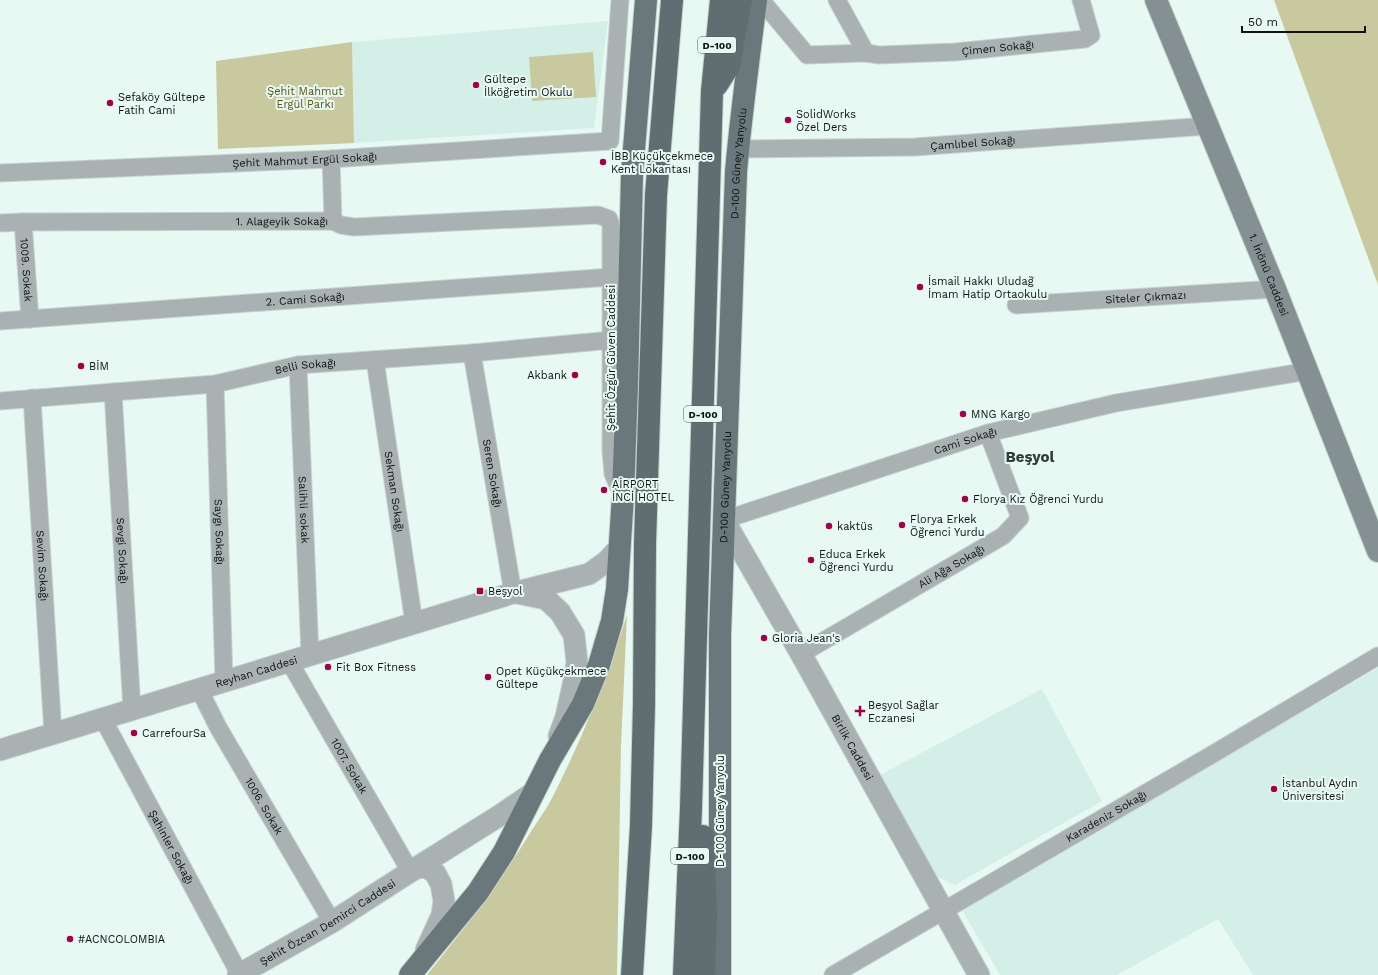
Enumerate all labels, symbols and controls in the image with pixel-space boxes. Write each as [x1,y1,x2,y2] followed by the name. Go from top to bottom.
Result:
[1242,8,1365,34] scale bar
[1248,15,1278,29] text: 50 m
[698,37,736,53] road number: D-100
[961,38,1035,58] street label: Çimen Sokağı
[484,73,573,99] place label: Gültepe İlköğretim Okulu
[471,80,481,90] marker: Gültepe İlköğretim Okulu
[267,85,343,111] park label: Şehit Mahmut Ergül Parkı
[118,91,205,117] place label: Sefaköy Gültepe Fatih Cami
[105,98,115,108] marker: Sefaköy Gültepe Fatih Cami
[728,107,749,219] street label: D-100 Güney Yanyolu
[796,108,856,134] place label: SolidWorks Özel Ders
[783,115,793,125] marker: SolidWorks Özel Ders
[930,133,1016,152] street label: Çamlıbel Sokağı
[611,149,713,176] place label: İBB Küçükçekmece Kent Lokantası
[232,150,378,170] street label: Şehit Mahmut Ergül Sokağı
[598,157,608,167] marker: İBB Küçükçekmece Kent Lokantası
[236,215,328,228] street label: 1. Alageyik Sokağı
[1246,232,1291,318] street label: 1. İnönü Caddesi
[18,238,35,302] street label: 1009. Sokak
[928,274,1047,301] place label: İsmail Hakkı Uludağ İmam Hatip Ortaokulu
[915,282,925,292] marker: İsmail Hakkı Uludağ İmam Hatip Ortaokulu
[604,285,618,431] street label: Şehit Özgür Güven Caddesi
[1105,288,1187,306] street label: Siteler Çıkmazı
[265,290,345,308] street label: 2. Cami Sokağı
[273,356,336,377] street label: Belli Sokağı
[89,359,109,373] place label: BİM
[76,361,86,371] marker: BİM
[527,369,567,382] place label: Akbank
[570,370,580,380] marker: Akbank
[684,406,722,422] road number: D-100
[971,408,1030,421] place label: MNG Kargo
[958,409,968,419] marker: MNG Kargo
[932,425,998,457] street label: Cami Sokağı
[717,431,734,543] street label: D-100 Güney Yanyolu
[480,438,505,509] street label: Seren Sokağı
[1006,448,1055,466] district label: Beşyol
[382,450,407,533] street label: Sekman Sokağı
[296,476,312,544] street label: Salihli sokak
[612,477,675,504] place label: AİRPORT İNCİ HOTEL
[599,485,609,495] marker: AİRPORT İNCİ HOTEL
[973,492,1104,506] place label: Florya Kız Öğrenci Yurdu
[960,494,970,504] marker: Florya Kız Öğrenci Yurdu
[212,499,227,565] street label: Saygı Sokağı
[910,513,984,539] place label: Florya Erkek Öğrenci Yurdu
[114,517,131,584] street label: Sevgi Sokağı
[837,520,873,533] place label: kaktüs
[897,520,907,530] marker: Florya Erkek Öğrenci Yurdu
[824,521,834,531] marker: kaktüs
[34,530,51,602] street label: Sevim Sokağı
[916,542,987,591] street label: Ali Ağa Sokağı
[819,548,893,574] place label: Educa Erkek Öğrenci Yurdu
[806,555,816,565] marker: Educa Erkek Öğrenci Yurdu
[488,585,523,598] place label: Beşyol
[475,586,485,596] marker: Beşyol
[772,632,840,645] place label: Gloria Jean's
[759,633,769,643] marker: Gloria Jean's
[214,653,299,690] street label: Reyhan Caddesi
[336,661,416,674] place label: Fit Box Fitness
[323,662,333,672] marker: Fit Box Fitness
[496,665,606,691] place label: Opet Küçükçekmece Gültepe
[483,672,493,682] marker: Opet Küçükçekmece Gültepe
[868,699,940,725] place label: Beşyol Sağlar Eczanesi
[855,706,865,716] marker: Beşyol Sağlar Eczanesi
[829,712,876,782] street label: Birlik Caddesi
[142,727,206,740] place label: CarrefourSa
[129,728,139,738] marker: CarrefourSa
[328,736,370,796] street label: 1007. Sokak
[714,755,727,867] street label: D-100 Güney Yanyolu
[243,775,286,837] street label: 1006. Sokak
[1282,776,1358,803] place label: İstanbul Aydın Üniversitesi
[1269,784,1279,794] marker: İstanbul Aydın Üniversitesi
[1063,788,1149,845] street label: Karadeniz Sokağı
[146,807,197,886] street label: Şahinler Sokağı
[671,848,709,864] road number: D-100
[257,876,398,968] street label: Şehit Özcan Demirci Caddesi
[78,933,165,946] place label: #ACNCOLOMBIA
[65,934,75,944] marker: #ACNCOLOMBIA

